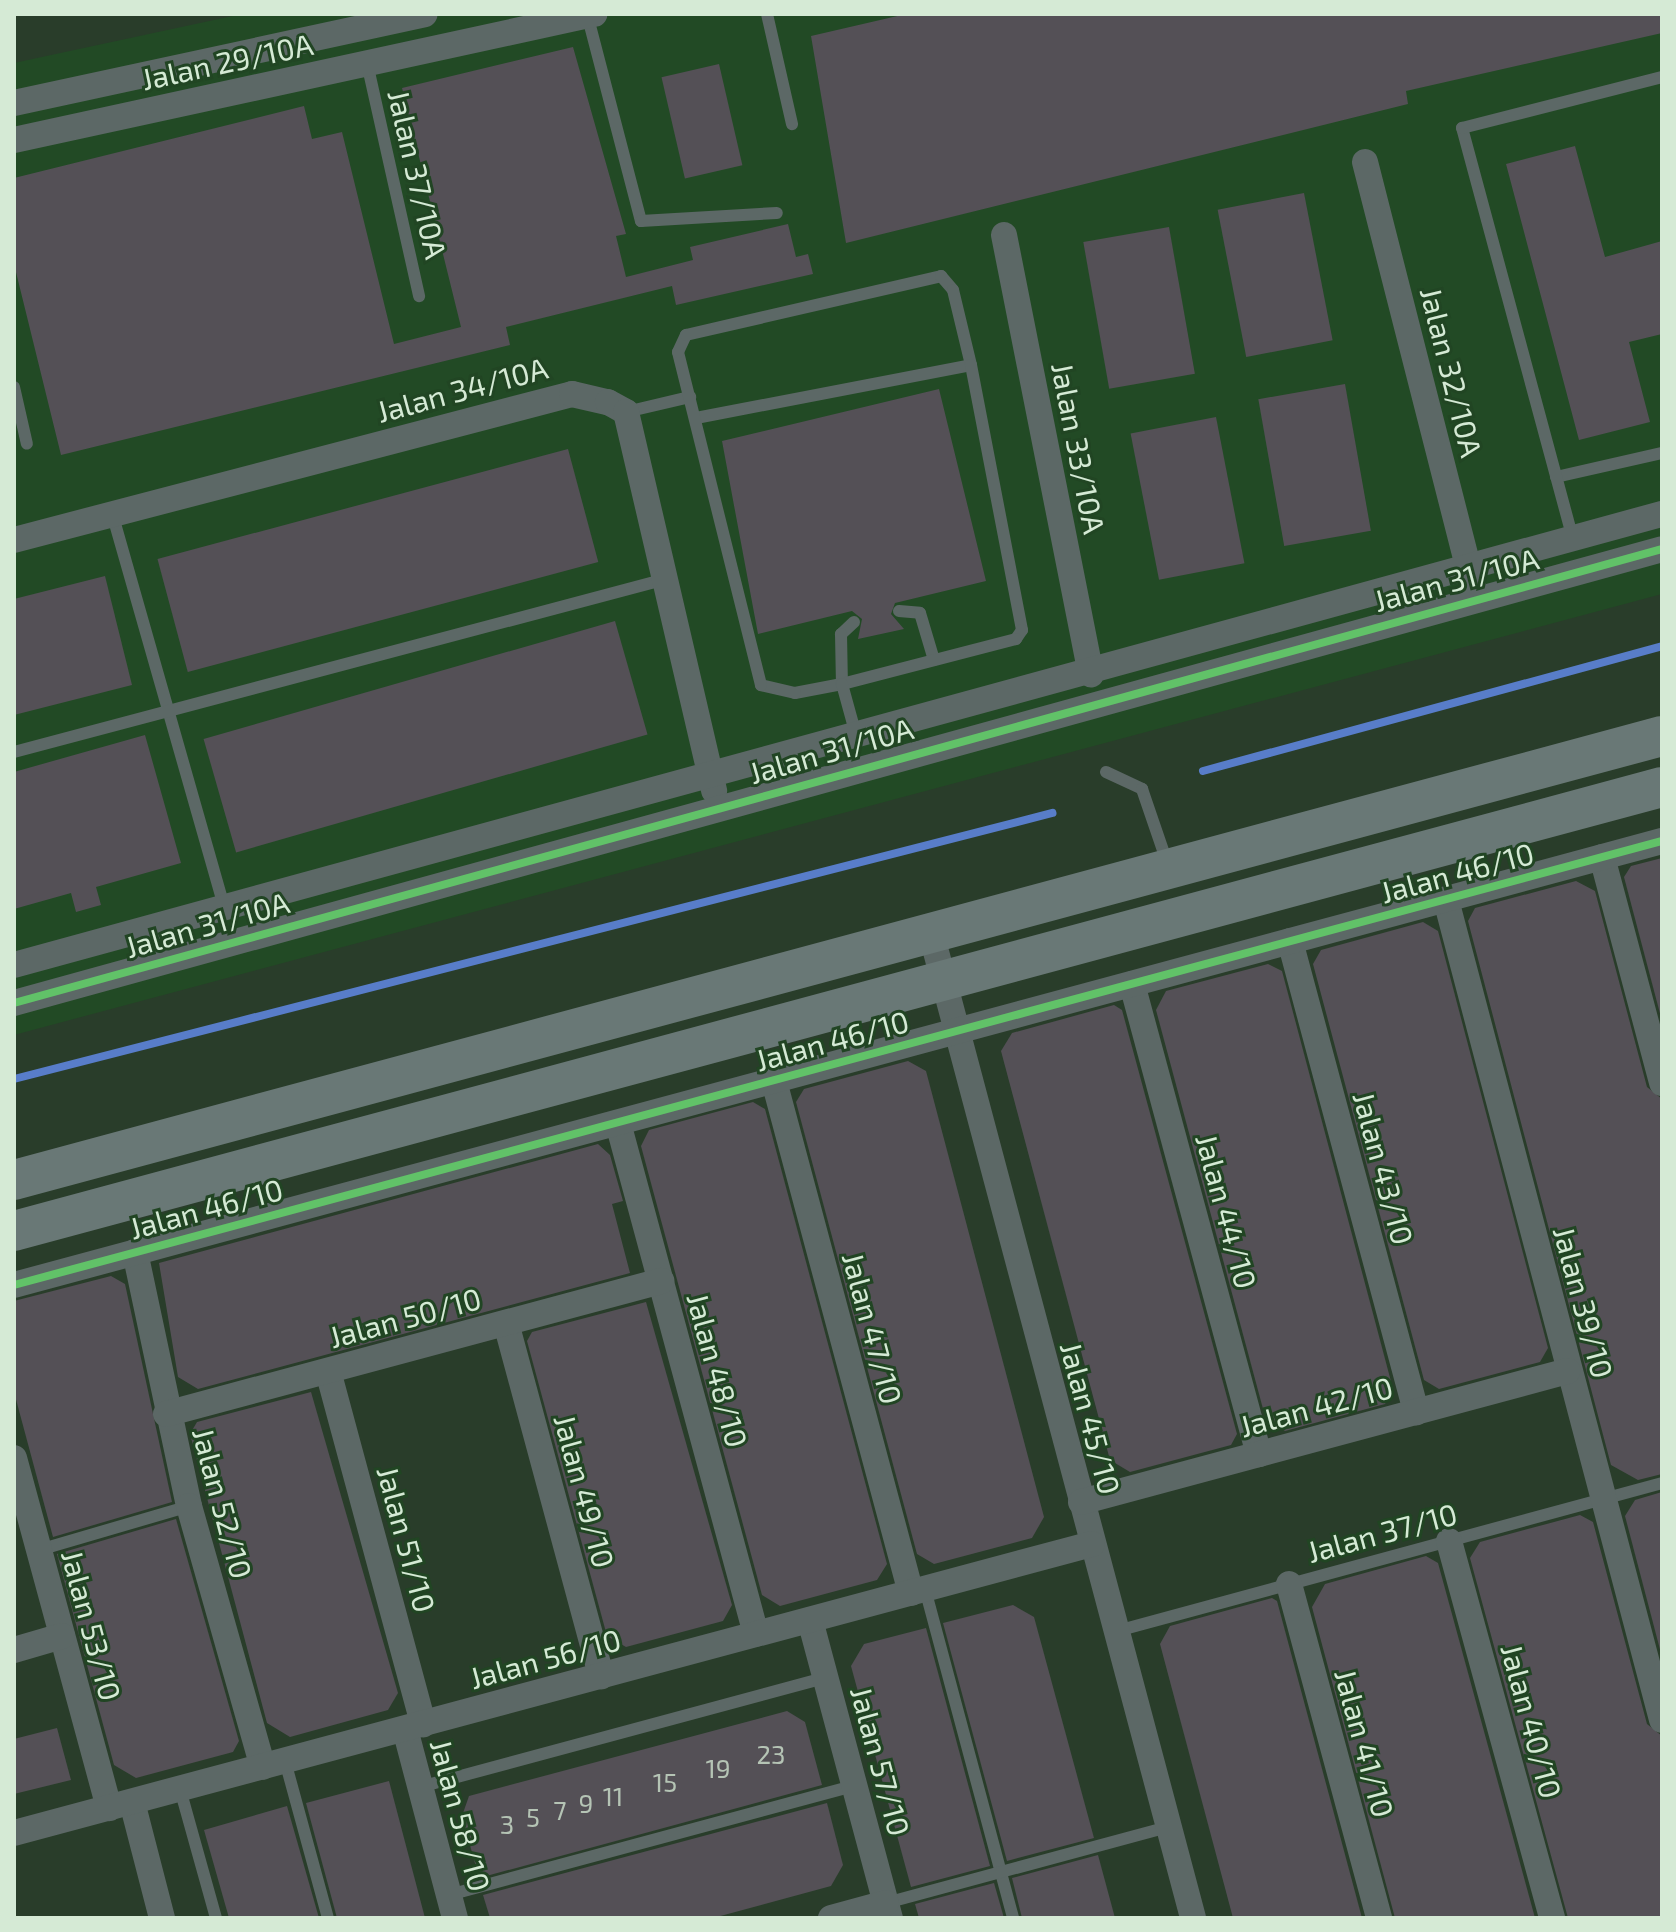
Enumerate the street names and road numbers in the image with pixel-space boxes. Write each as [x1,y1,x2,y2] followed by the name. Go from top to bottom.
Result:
[138,25,316,97] street label: Jalan 29/10A
[381,86,455,262] street label: Jalan 37/10A
[1413,283,1491,461] street label: Jalan 32/10A
[373,349,551,429] street label: Jalan 34/10A
[1045,359,1113,537] street label: Jalan 33/10A
[1370,540,1542,618] street label: Jalan 31/10A
[745,709,917,791] street label: Jalan 31/10A
[1376,834,1538,910] street label: Jalan 46/10
[121,883,293,965] street label: Jalan 31/10A
[751,1002,913,1078] street label: Jalan 46/10
[1346,1088,1422,1248] street label: Jalan 43/10
[1189,1130,1265,1292] street label: Jalan 44/10
[125,1170,287,1246] street label: Jalan 46/10
[1546,1222,1622,1382] street label: Jalan 39/10
[835,1248,911,1408] street label: Jalan 47/10
[325,1279,485,1355] street label: Jalan 50/10
[680,1289,756,1451] street label: Jalan 48/10
[1053,1338,1129,1498] street label: Jalan 45/10
[1236,1368,1396,1444] street label: Jalan 42/10
[547,1410,623,1572] street label: Jalan 49/10
[186,1424,260,1582] street label: Jalan 52/10
[370,1462,444,1616] street label: Jalan 51/10
[1303,1495,1461,1569] street label: Jalan 37/10
[55,1546,129,1704] street label: Jalan 53/10
[466,1621,624,1695] street label: Jalan 56/10
[1494,1640,1570,1802] street label: Jalan 40/10
[1328,1665,1402,1821] street label: Jalan 41/10
[844,1682,918,1840] street label: Jalan 57/10
[423,1735,499,1895] street label: Jalan 58/10

